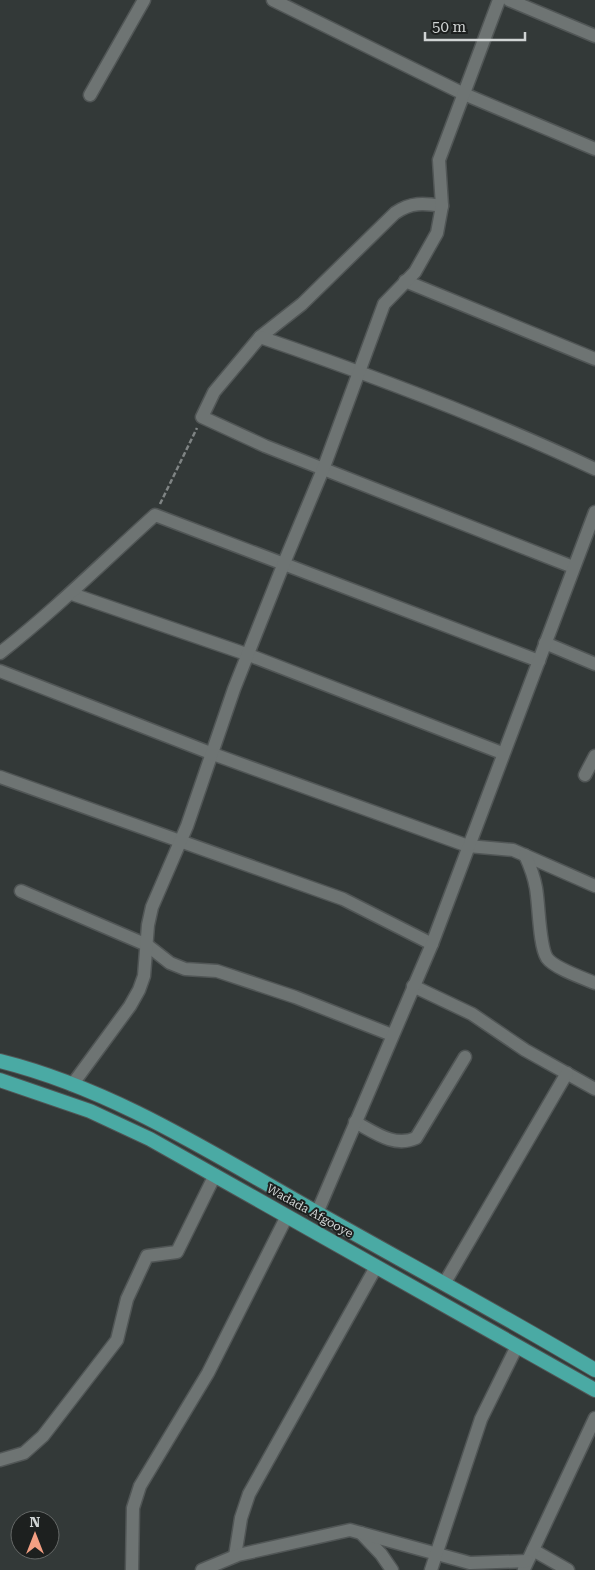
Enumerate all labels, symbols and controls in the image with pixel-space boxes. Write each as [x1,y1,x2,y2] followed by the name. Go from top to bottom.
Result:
[425,10,525,42] scale bar
[432,18,467,36] text: 50 m
[264,1181,356,1241] street label: Wadada Afgooye
[10,1510,60,1560] north arrow
[30,1514,41,1530] text: N

